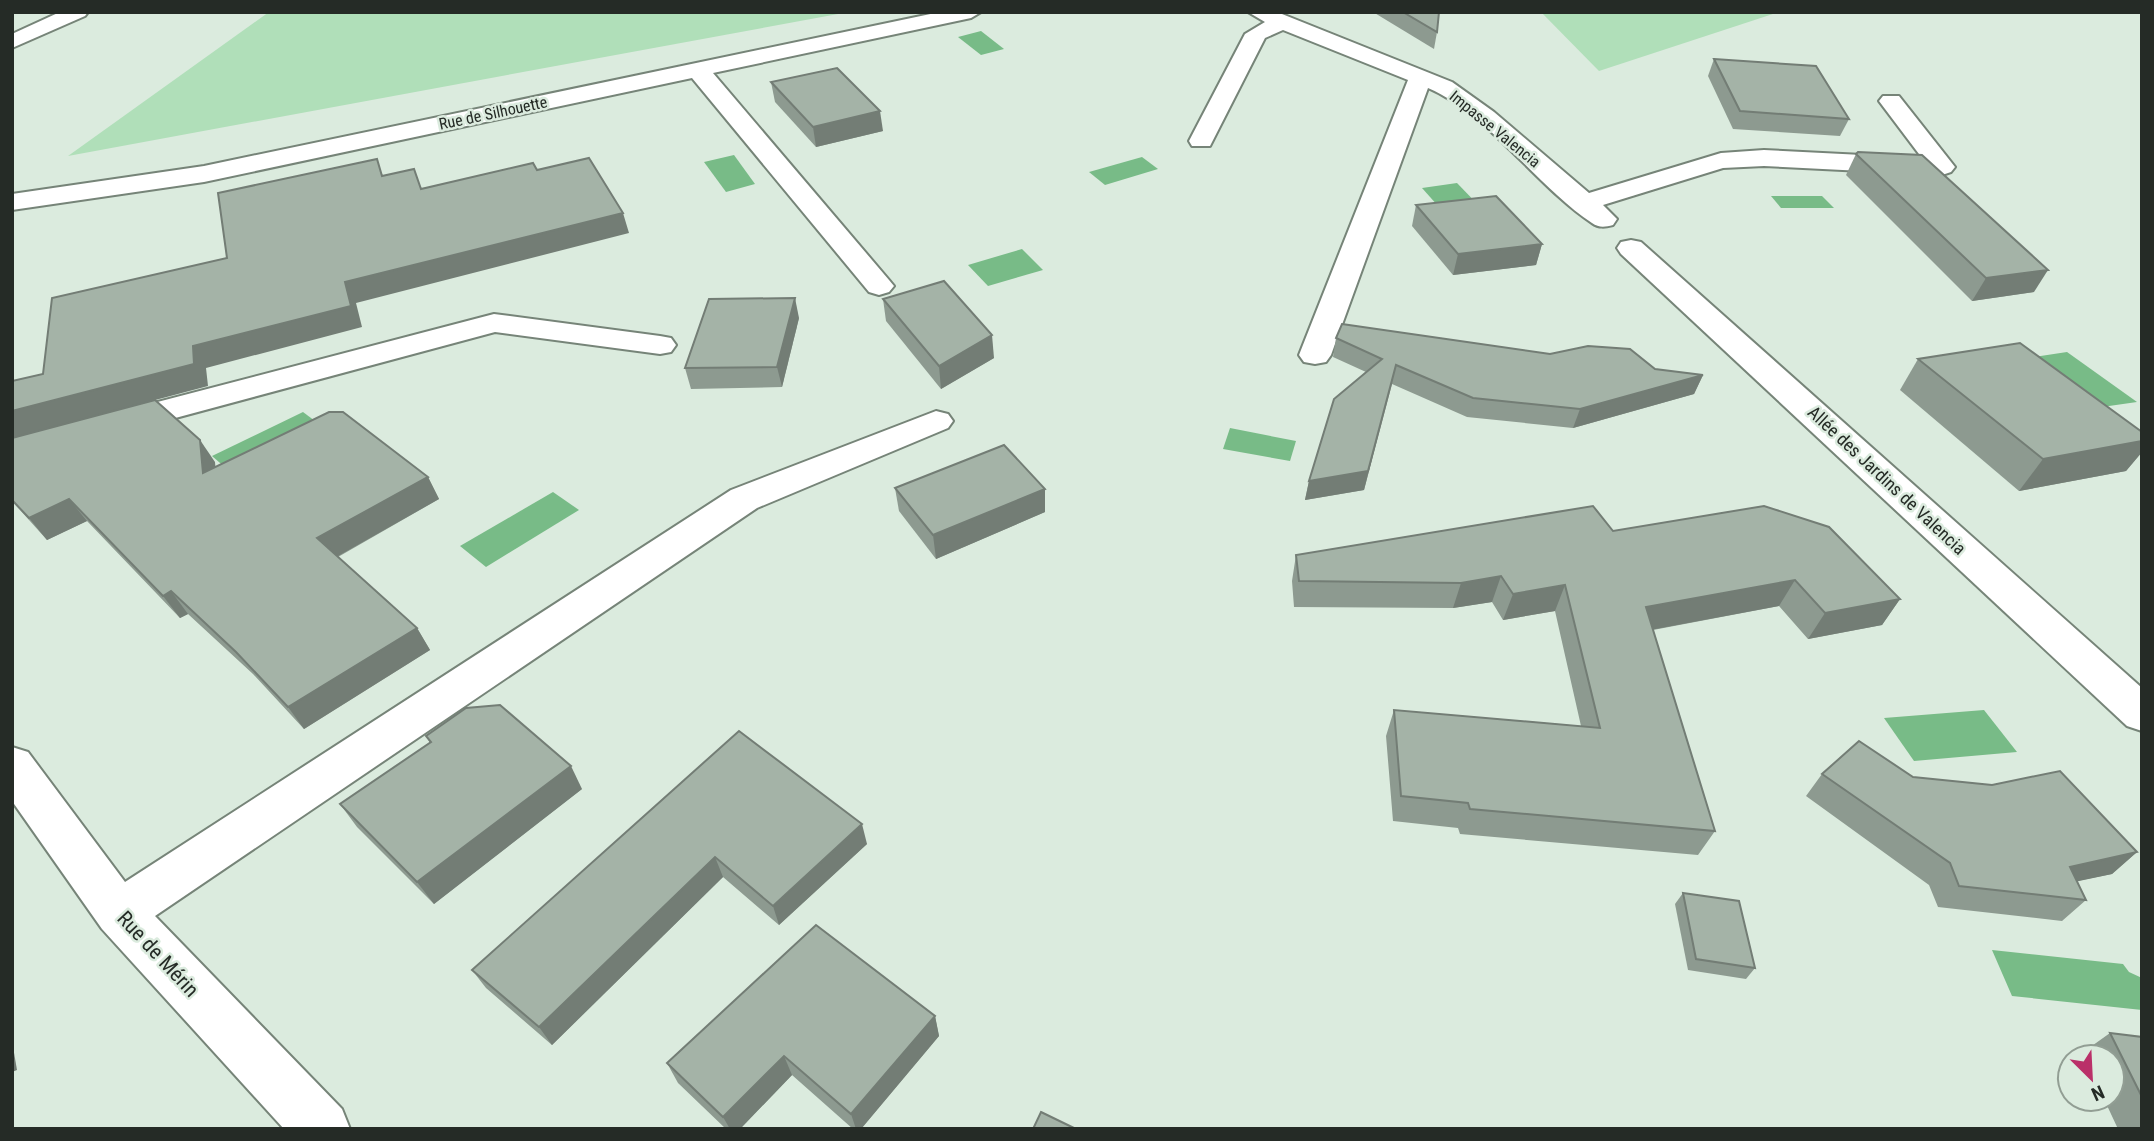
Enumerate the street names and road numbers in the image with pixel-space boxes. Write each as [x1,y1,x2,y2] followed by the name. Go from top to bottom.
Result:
[1446,87,1544,171] street label: Impasse Valencia
[437,92,549,134] street label: Rue de Silhouette
[1804,401,1970,559] street label: Allée des Jardins de Valencia
[112,906,204,1002] street label: Rue de Mérin

